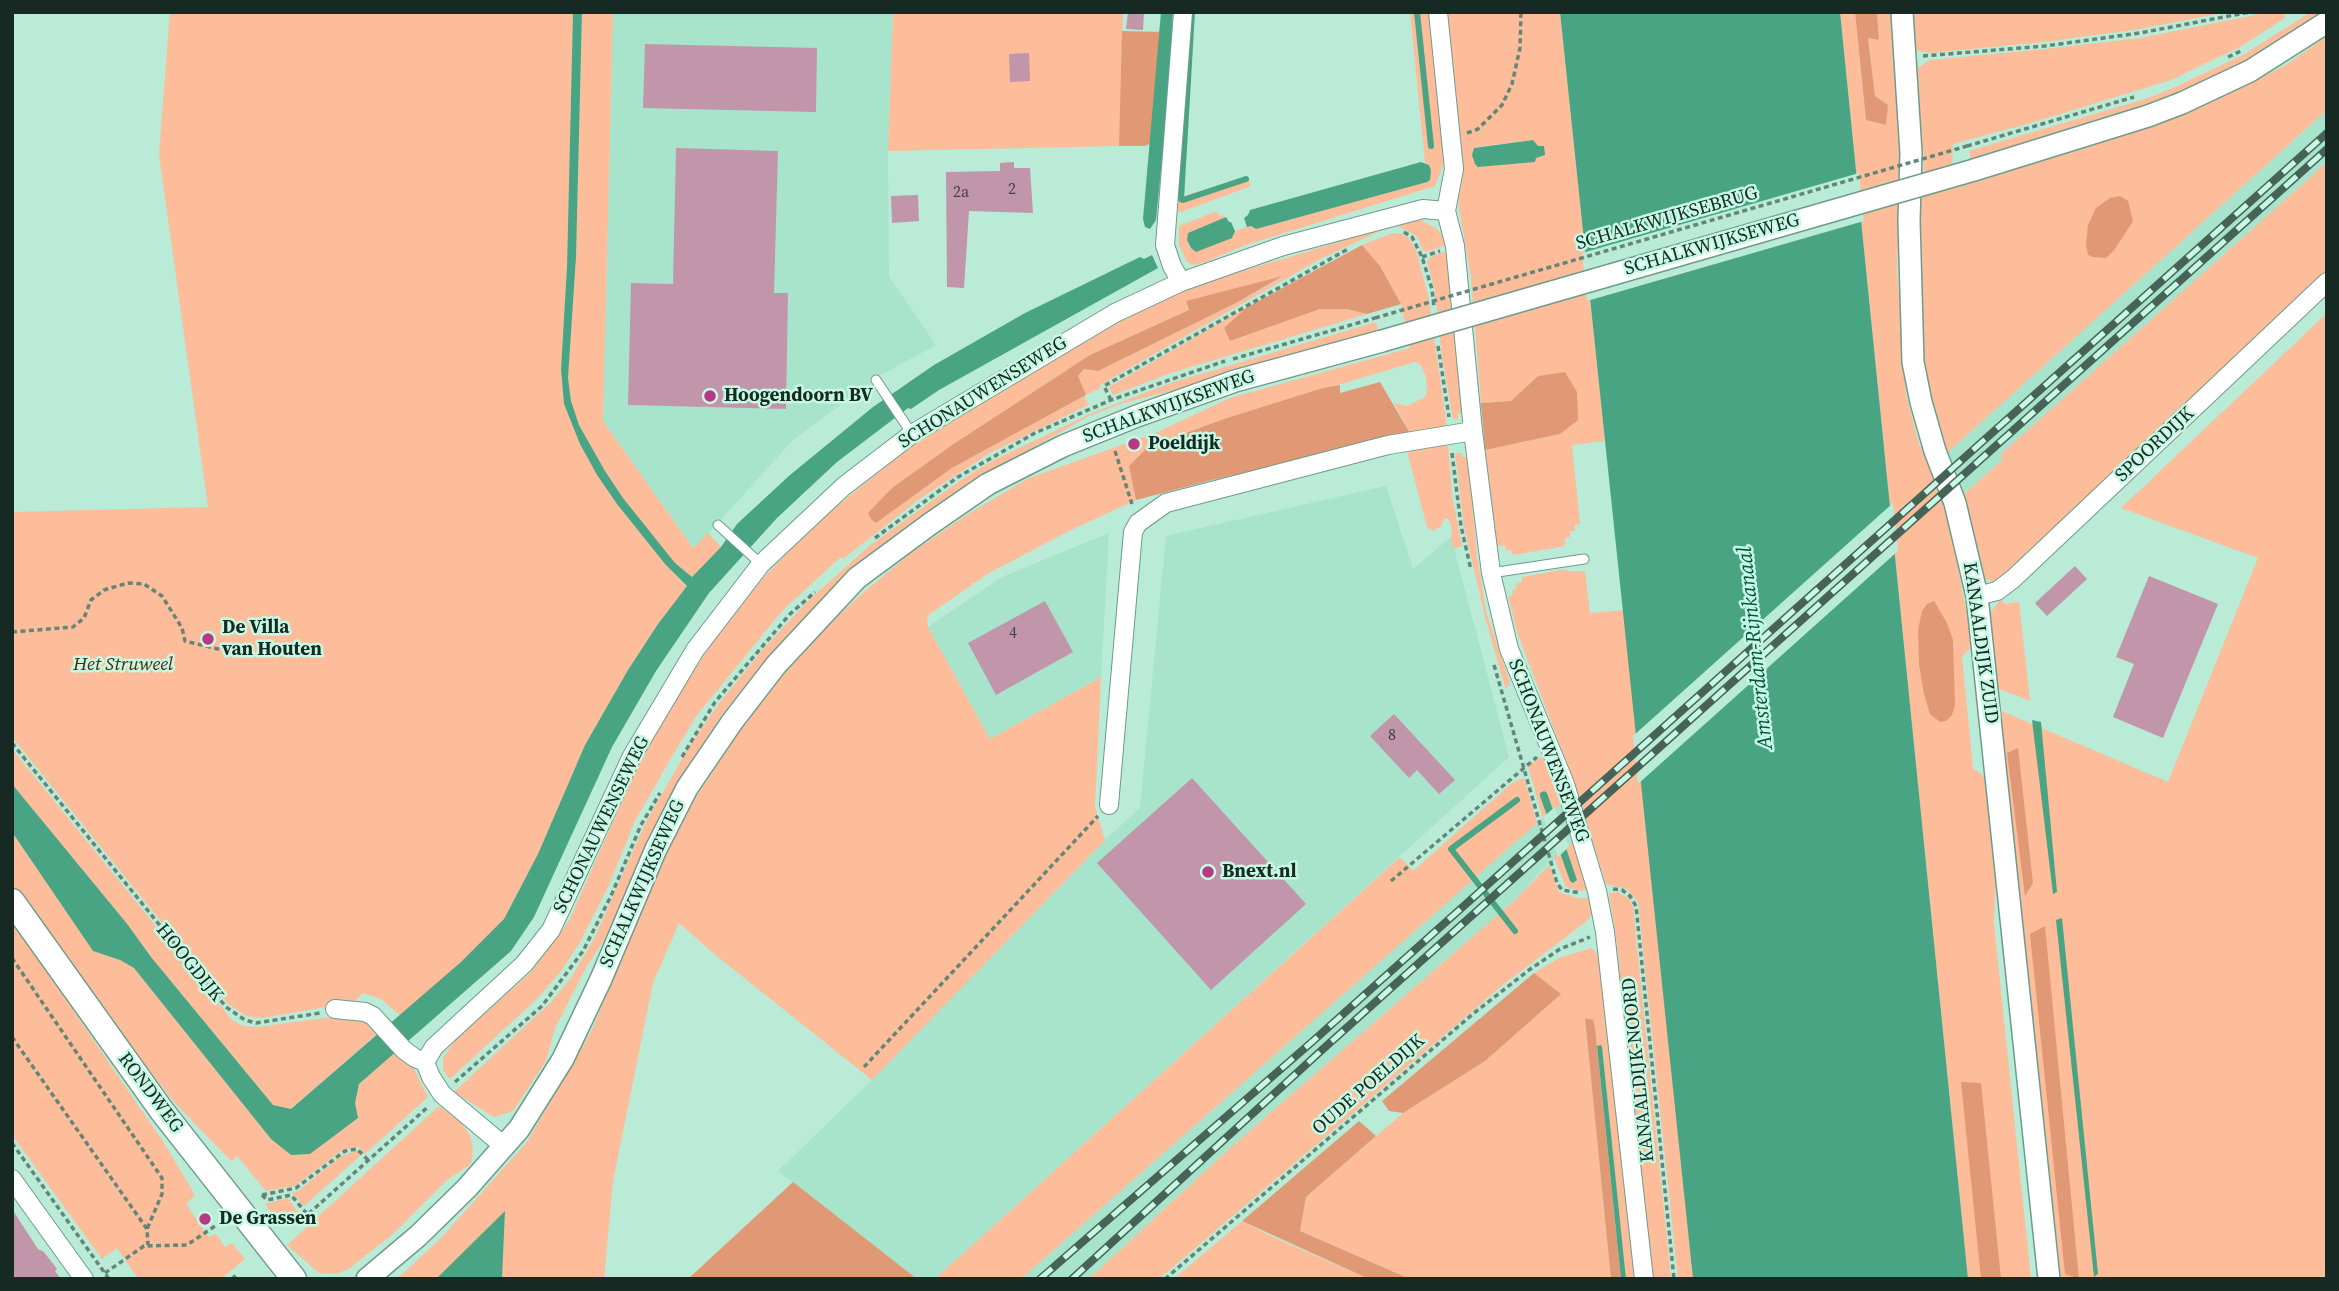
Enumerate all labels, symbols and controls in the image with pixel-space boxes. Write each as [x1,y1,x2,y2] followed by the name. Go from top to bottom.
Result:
[1008,180,1016,200] house number: 2
[1573,182,1761,256] street label: SCHALKWIJKSEBRUG
[953,183,969,203] house number: 2a
[1622,209,1802,281] street label: SCHALKWIJKSEWEG
[895,332,1071,454] street label: SCHONAUWENSEWEG
[1080,365,1258,449] street label: SCHALKWIJKSEWEG
[724,385,873,407] place label: Hoogendoorn BV
[702,388,718,404] marker: Hoogendoorn BV
[2111,403,2199,487] street label: SPOORDIJK
[1148,433,1220,455] place label: Poeldijk
[1126,436,1142,452] marker: Poeldijk
[1733,545,1779,751] water label: Amsterdam-Rijnkanaal
[1957,561,2003,725] street label: KANAALDIJK ZUID
[222,617,322,661] place label: De Villa van Houten
[1009,624,1017,644] house number: 4
[200,631,216,647] marker: De Villa van Houten
[73,654,173,676] park label: Het Struweel
[1503,656,1593,846] street label: SCHONAUWENSEWEG
[1388,726,1396,746] house number: 8
[549,733,655,917] street label: SCHONAUWENSEWEG
[596,797,690,971] street label: SCHALKWIJKSEWEG
[1222,861,1297,883] place label: Bnext.nl
[1200,864,1216,880] marker: Bnext.nl
[150,919,228,1007] street label: HOOGDIJK
[1618,977,1660,1163] street label: KANAALDIJK-NOORD
[1308,1030,1430,1140] street label: OUDE POELDIJK
[113,1049,187,1137] street label: RONDWEG
[219,1208,317,1230] place label: De Grassen
[197,1211,213,1227] marker: De Grassen

